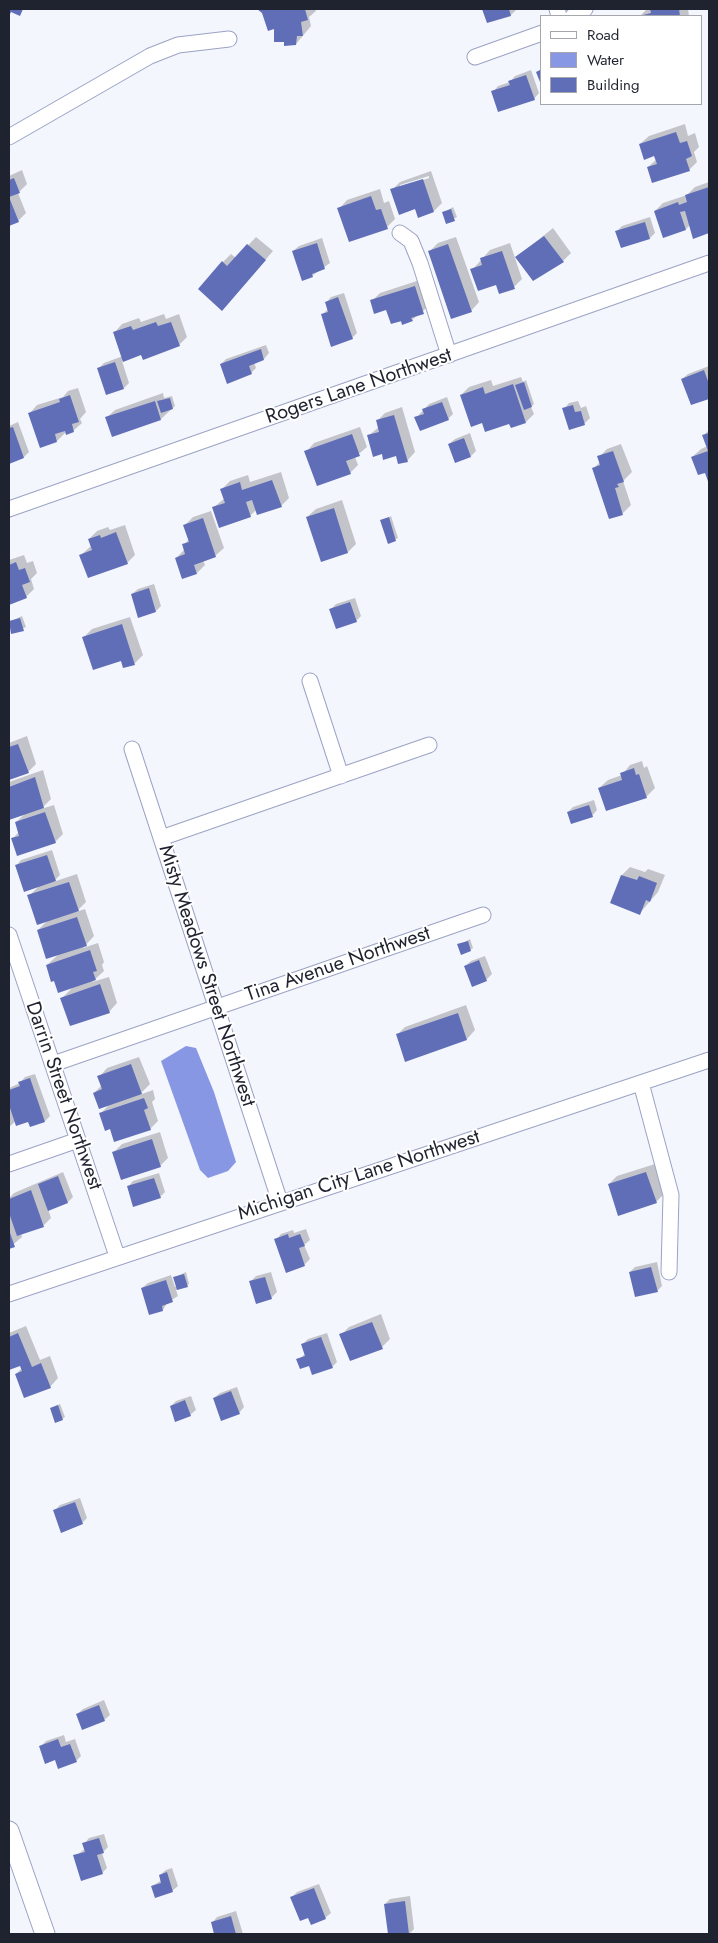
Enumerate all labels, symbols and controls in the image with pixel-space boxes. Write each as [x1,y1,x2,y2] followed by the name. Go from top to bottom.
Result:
[540,15,703,105] legend
[587,24,619,46] text: Road
[587,49,624,71] text: Water
[587,74,639,96] text: Building
[263,344,455,430] street label: Rogers Lane Northwest
[152,842,260,1110] street label: Misty Meadows Street Northwest
[242,922,434,1008] street label: Tina Avenue Northwest
[20,999,106,1193] street label: Darrin Street Northwest
[235,1125,483,1227] street label: Michigan City Lane Northwest

